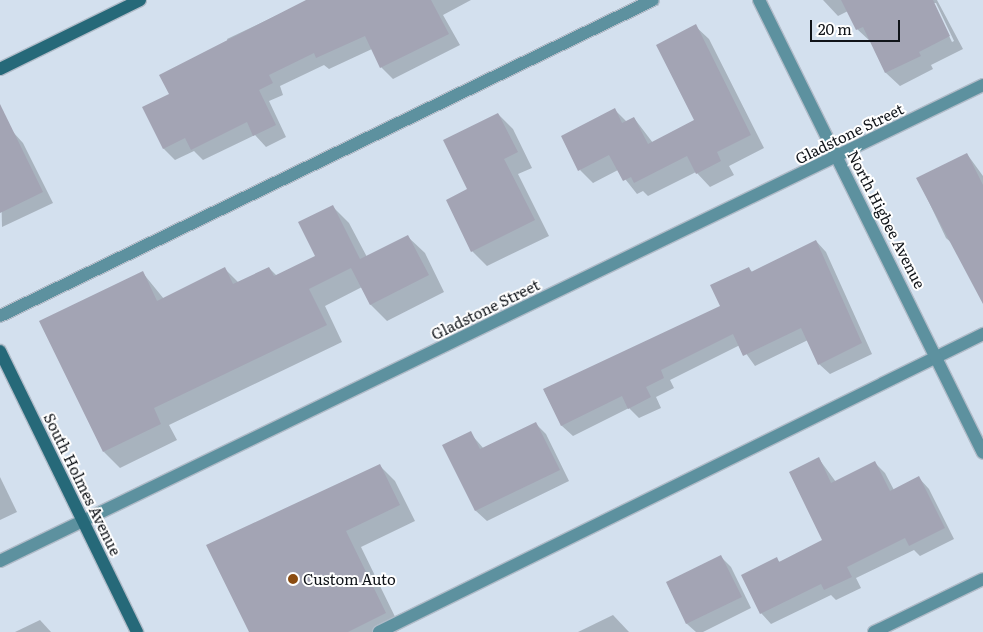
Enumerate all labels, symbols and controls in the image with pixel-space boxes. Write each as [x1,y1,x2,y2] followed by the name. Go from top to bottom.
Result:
[813,10,903,42] scale bar
[818,17,852,40] text: 20 m
[792,99,906,167] street label: Gladstone Street
[844,147,930,291] street label: North Higbee Avenue
[428,275,542,343] street label: Gladstone Street
[41,410,125,558] street label: South Holmes Avenue
[303,570,396,588] place label: Custom Auto
[287,573,299,585] marker: Custom Auto

